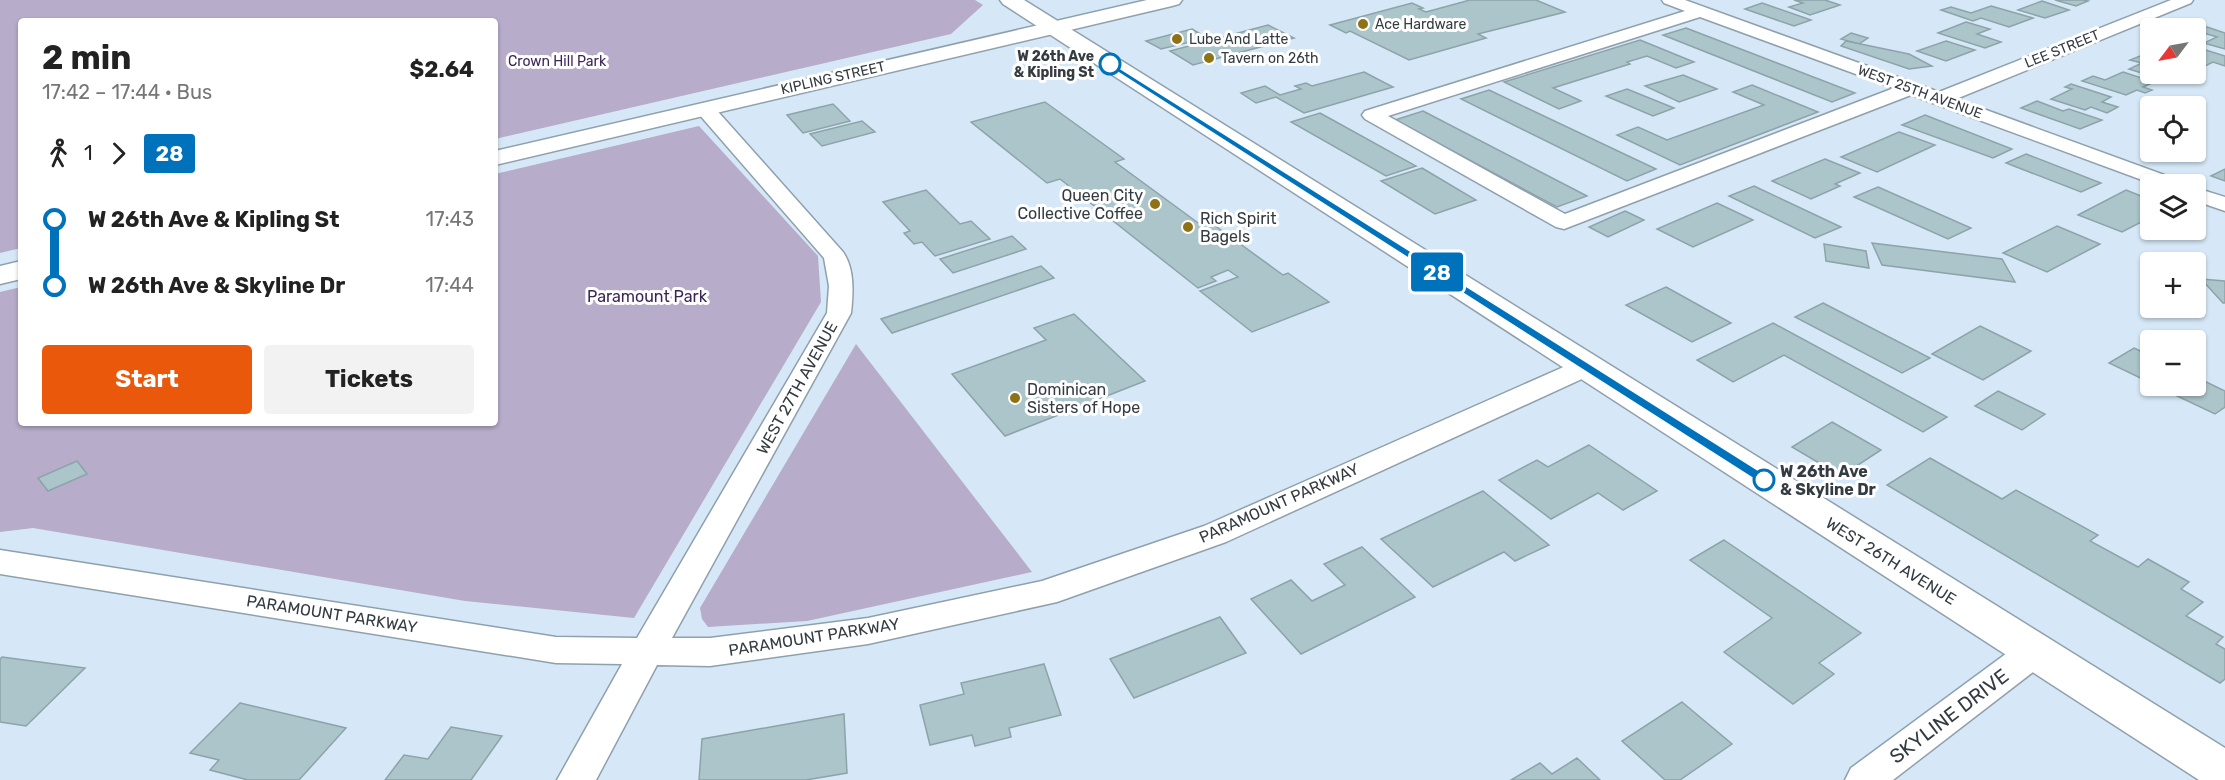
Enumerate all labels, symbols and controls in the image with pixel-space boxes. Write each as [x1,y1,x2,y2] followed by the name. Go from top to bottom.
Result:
[1375,16,1466,33] place label: Ace Hardware
[1356,17,1370,31] marker: Ace Hardware
[2140,18,2206,84] north arrow
[2140,18,2206,396] map controls
[2022,26,2102,72] street label: LEE STREET
[1189,31,1288,48] place label: Lube And Latte
[1170,32,1184,46] marker: Lube And Latte
[42,38,131,77] text: 2 min
[1014,48,1094,81] place label: W 26th Ave & Kipling St
[1221,50,1319,67] place label: Tavern on 26th
[1202,51,1216,65] marker: Tavern on 26th
[508,53,607,70] park label: Crown Hill Park
[1099,53,1121,75] marker: W 26th Ave & Kipling St
[410,56,474,83] text: $2.64
[779,58,887,98] street label: KIPLING STREET
[1855,62,1985,122] street label: WEST 25TH AVENUE
[42,80,212,104] text: 17:42 – 17:44 · Bus
[2140,96,2206,162] button: locate
[42,137,75,170] icon: walk
[102,137,135,170] icon: forward
[84,141,93,165] text: 1
[156,141,183,166] text: 28
[2140,174,2206,240] button: layers
[1017,186,1143,223] place label: Queen City Collective Coffee
[1148,197,1162,211] marker: Queen City Collective Coffee
[88,206,339,233] text: W 26th Ave & Kipling St
[426,207,474,231] text: 17:43
[1200,209,1276,246] place label: Rich Spirit Bagels
[1181,220,1195,234] marker: Rich Spirit Bagels
[1410,252,1464,292] line badge: 28
[2140,252,2206,318] button: +
[1423,260,1451,285] text: 28
[88,272,345,299] text: W 26th Ave & Skyline Dr
[425,273,474,297] text: 17:44
[587,287,708,306] park label: Paramount Park
[753,318,841,458] street label: WEST 27TH AVENUE
[2140,330,2206,396] button: −
[42,345,252,414] button: Start
[264,345,474,414] button: Tickets
[1027,380,1140,417] place label: Dominican Sisters of Hope
[1008,391,1022,405] marker: Dominican Sisters of Hope
[1196,459,1362,547] street label: PARAMOUNT PARKWAY
[1780,462,1877,499] place label: W 26th Ave & Skyline Dr
[1753,469,1775,491] marker: W 26th Ave & Skyline Dr
[1822,513,1960,609] street label: WEST 26TH AVENUE
[245,591,419,637] street label: PARAMOUNT PARKWAY
[727,614,901,660] street label: PARAMOUNT PARKWAY
[1885,664,2013,768] street label: SKYLINE DRIVE

